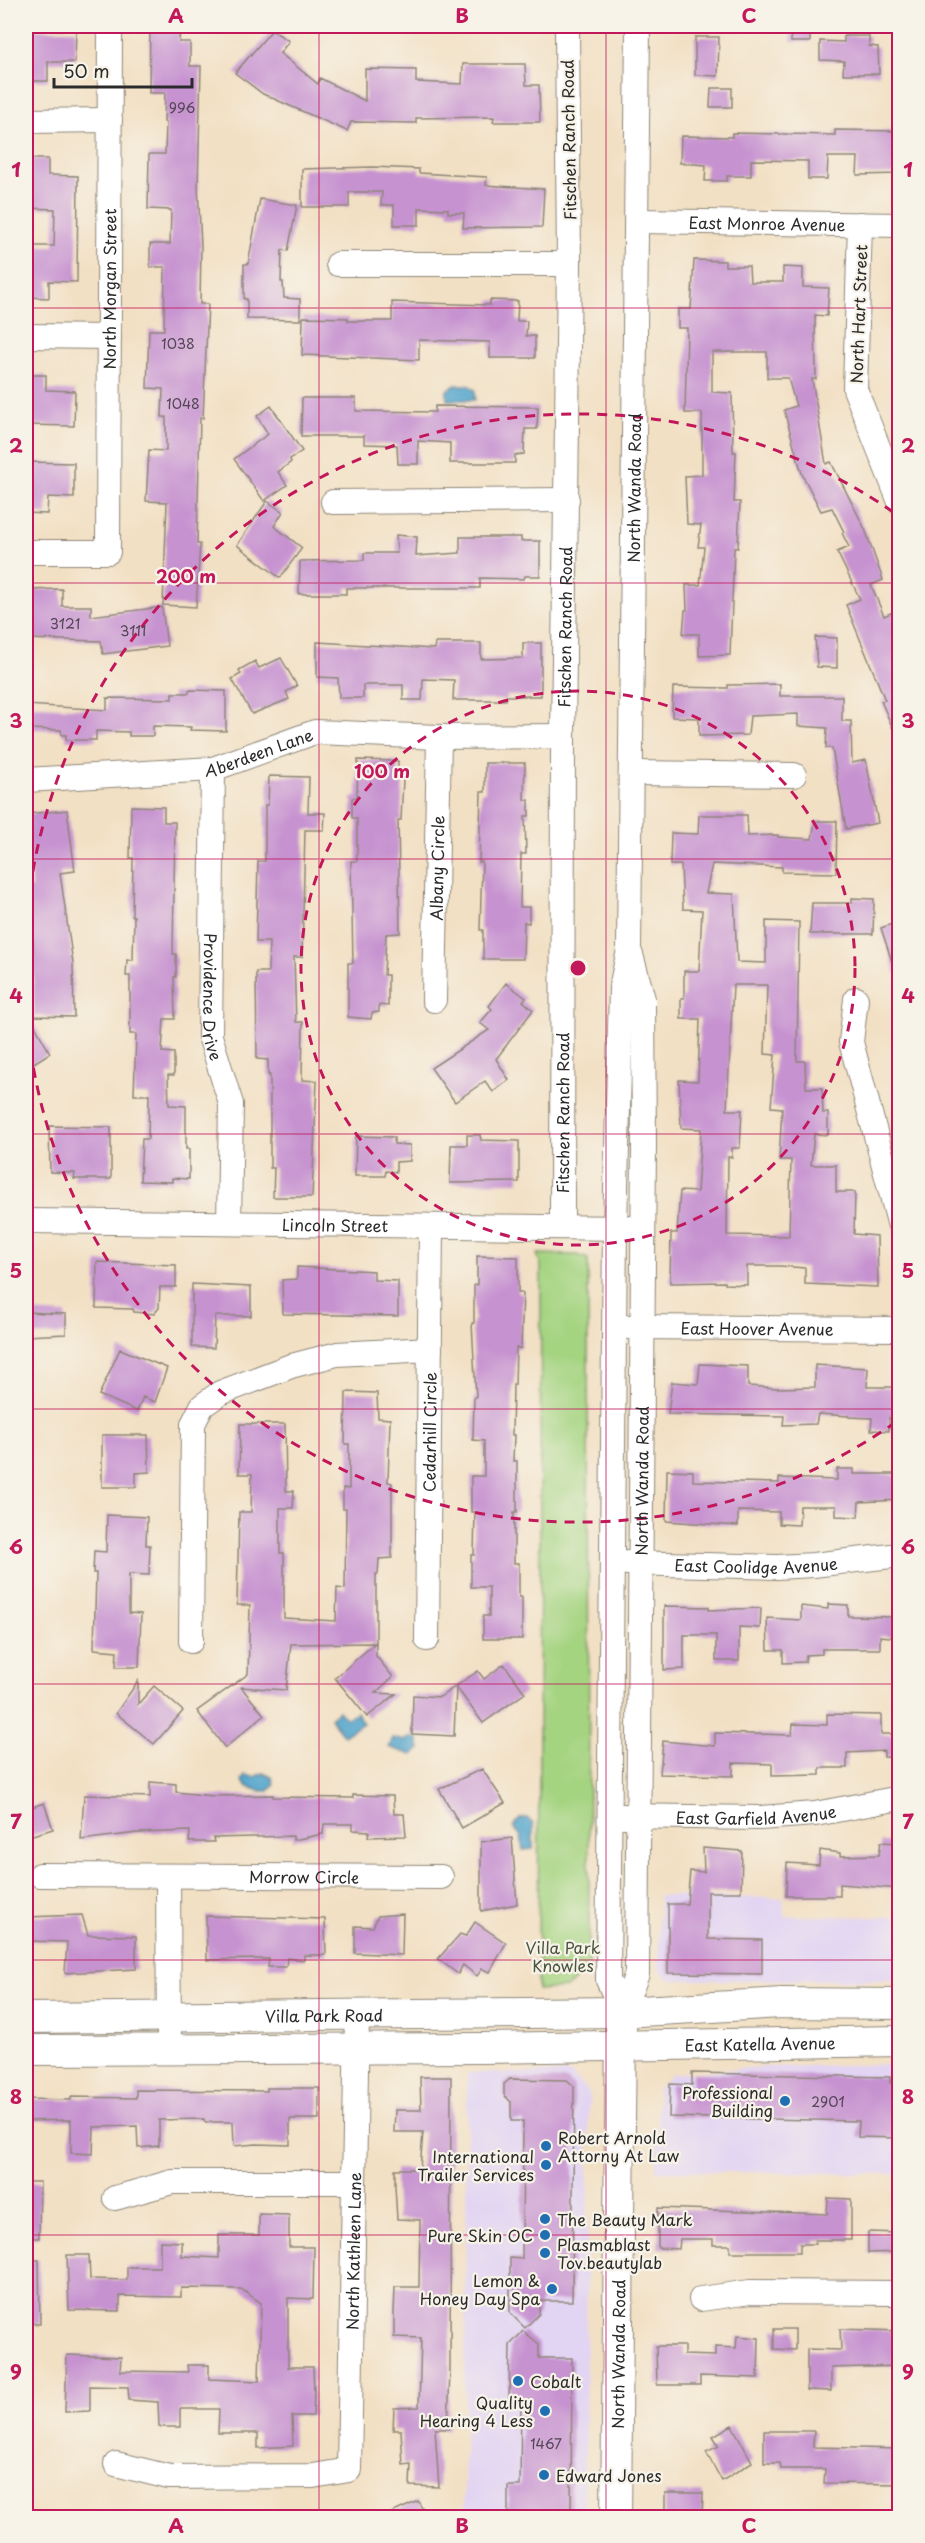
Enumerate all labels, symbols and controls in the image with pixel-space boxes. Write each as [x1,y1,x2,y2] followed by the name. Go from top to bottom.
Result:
[168,0,184,30] text: A
[455,0,469,30] text: B
[741,0,757,30] text: C
[54,51,192,89] scale bar
[63,57,110,84] text: 50 m
[555,59,581,221] street label: Fitschen Ranch Road
[169,97,195,118] house number: 996
[11,154,21,184] text: 1
[903,154,913,184] text: 1
[97,208,121,370] street label: North Morgan Street
[688,210,846,236] street label: East Monroe Avenue
[844,244,872,384] street label: North Hart Street
[161,333,195,354] house number: 1038
[166,393,200,414] house number: 1048
[621,413,646,563] street label: North Wanda Road
[9,430,23,460] text: 2
[901,430,915,460] text: 2
[551,546,577,708] street label: Fitschen Ranch Road
[156,562,216,589] text: 200 m
[50,613,80,634] house number: 3121
[120,620,146,641] house number: 3111
[9,705,23,735] text: 3
[901,705,915,735] text: 3
[204,722,316,781] street label: Aberdeen Lane
[354,757,410,784] text: 100 m
[424,815,450,921] street label: Albany Circle
[197,933,229,1063] street label: Providence Drive
[568,958,588,978] centre of rings
[9,980,23,1010] text: 4
[901,980,915,1010] text: 4
[550,1032,574,1194] street label: Fitschen Ranch Road
[282,1212,389,1237] street label: Lincoln Street
[10,1255,22,1285] text: 5
[902,1255,914,1285] text: 5
[680,1315,834,1341] street label: East Hoover Avenue
[416,1372,442,1492] street label: Cedarhill Circle
[629,1406,654,1556] street label: North Wanda Road
[9,1531,23,1561] text: 6
[901,1531,915,1561] text: 6
[674,1550,839,1579] street label: East Coolidge Avenue
[676,1798,838,1830] street label: East Garfield Avenue
[10,1806,22,1836] text: 7
[902,1806,914,1836] text: 7
[249,1864,359,1889] street label: Morrow Circle
[526,1935,601,1977] park label: Villa Park Knowles
[265,2002,383,2028] street label: Villa Park Road
[684,2030,836,2057] street label: East Katella Avenue
[682,2080,773,2122] place label: Professional Building
[10,2081,22,2111] text: 8
[902,2081,914,2111] text: 8
[811,2091,845,2112] house number: 2901
[778,2094,792,2108] marker: Professional Building
[558,2125,680,2167] place label: Robert Arnold Attorny At Law
[539,2139,553,2153] marker: Robert Arnold Attorny At Law
[417,2144,534,2186] place label: International Trailer Services
[539,2158,553,2172] marker: International Trailer Services
[339,2172,366,2330] street label: North Kathleen Lane
[557,2207,693,2231] place label: The Beauty Mark
[538,2212,552,2226] marker: The Beauty Mark
[427,2223,533,2247] place label: Pure Skin OC
[538,2228,552,2242] marker: Pure Skin OC
[557,2232,662,2274] place label: Plasmablast Tov.beautylab
[538,2246,552,2260] marker: Plasmablast Tov.beautylab
[420,2268,540,2310] place label: Lemon & Honey Day Spa
[605,2279,630,2429] street label: North Wanda Road
[545,2282,559,2296] marker: Lemon & Honey Day Spa
[10,2356,22,2386] text: 9
[902,2356,914,2386] text: 9
[530,2369,582,2393] place label: Cobalt
[511,2374,525,2388] marker: Cobalt
[420,2390,533,2432] place label: Quality Hearing 4 Less
[538,2404,552,2418] marker: Quality Hearing 4 Less
[530,2433,562,2454] house number: 1467
[556,2463,661,2487] place label: Edward Jones
[537,2468,551,2482] marker: Edward Jones
[168,2510,184,2540] text: A
[455,2510,469,2540] text: B
[741,2510,757,2540] text: C

